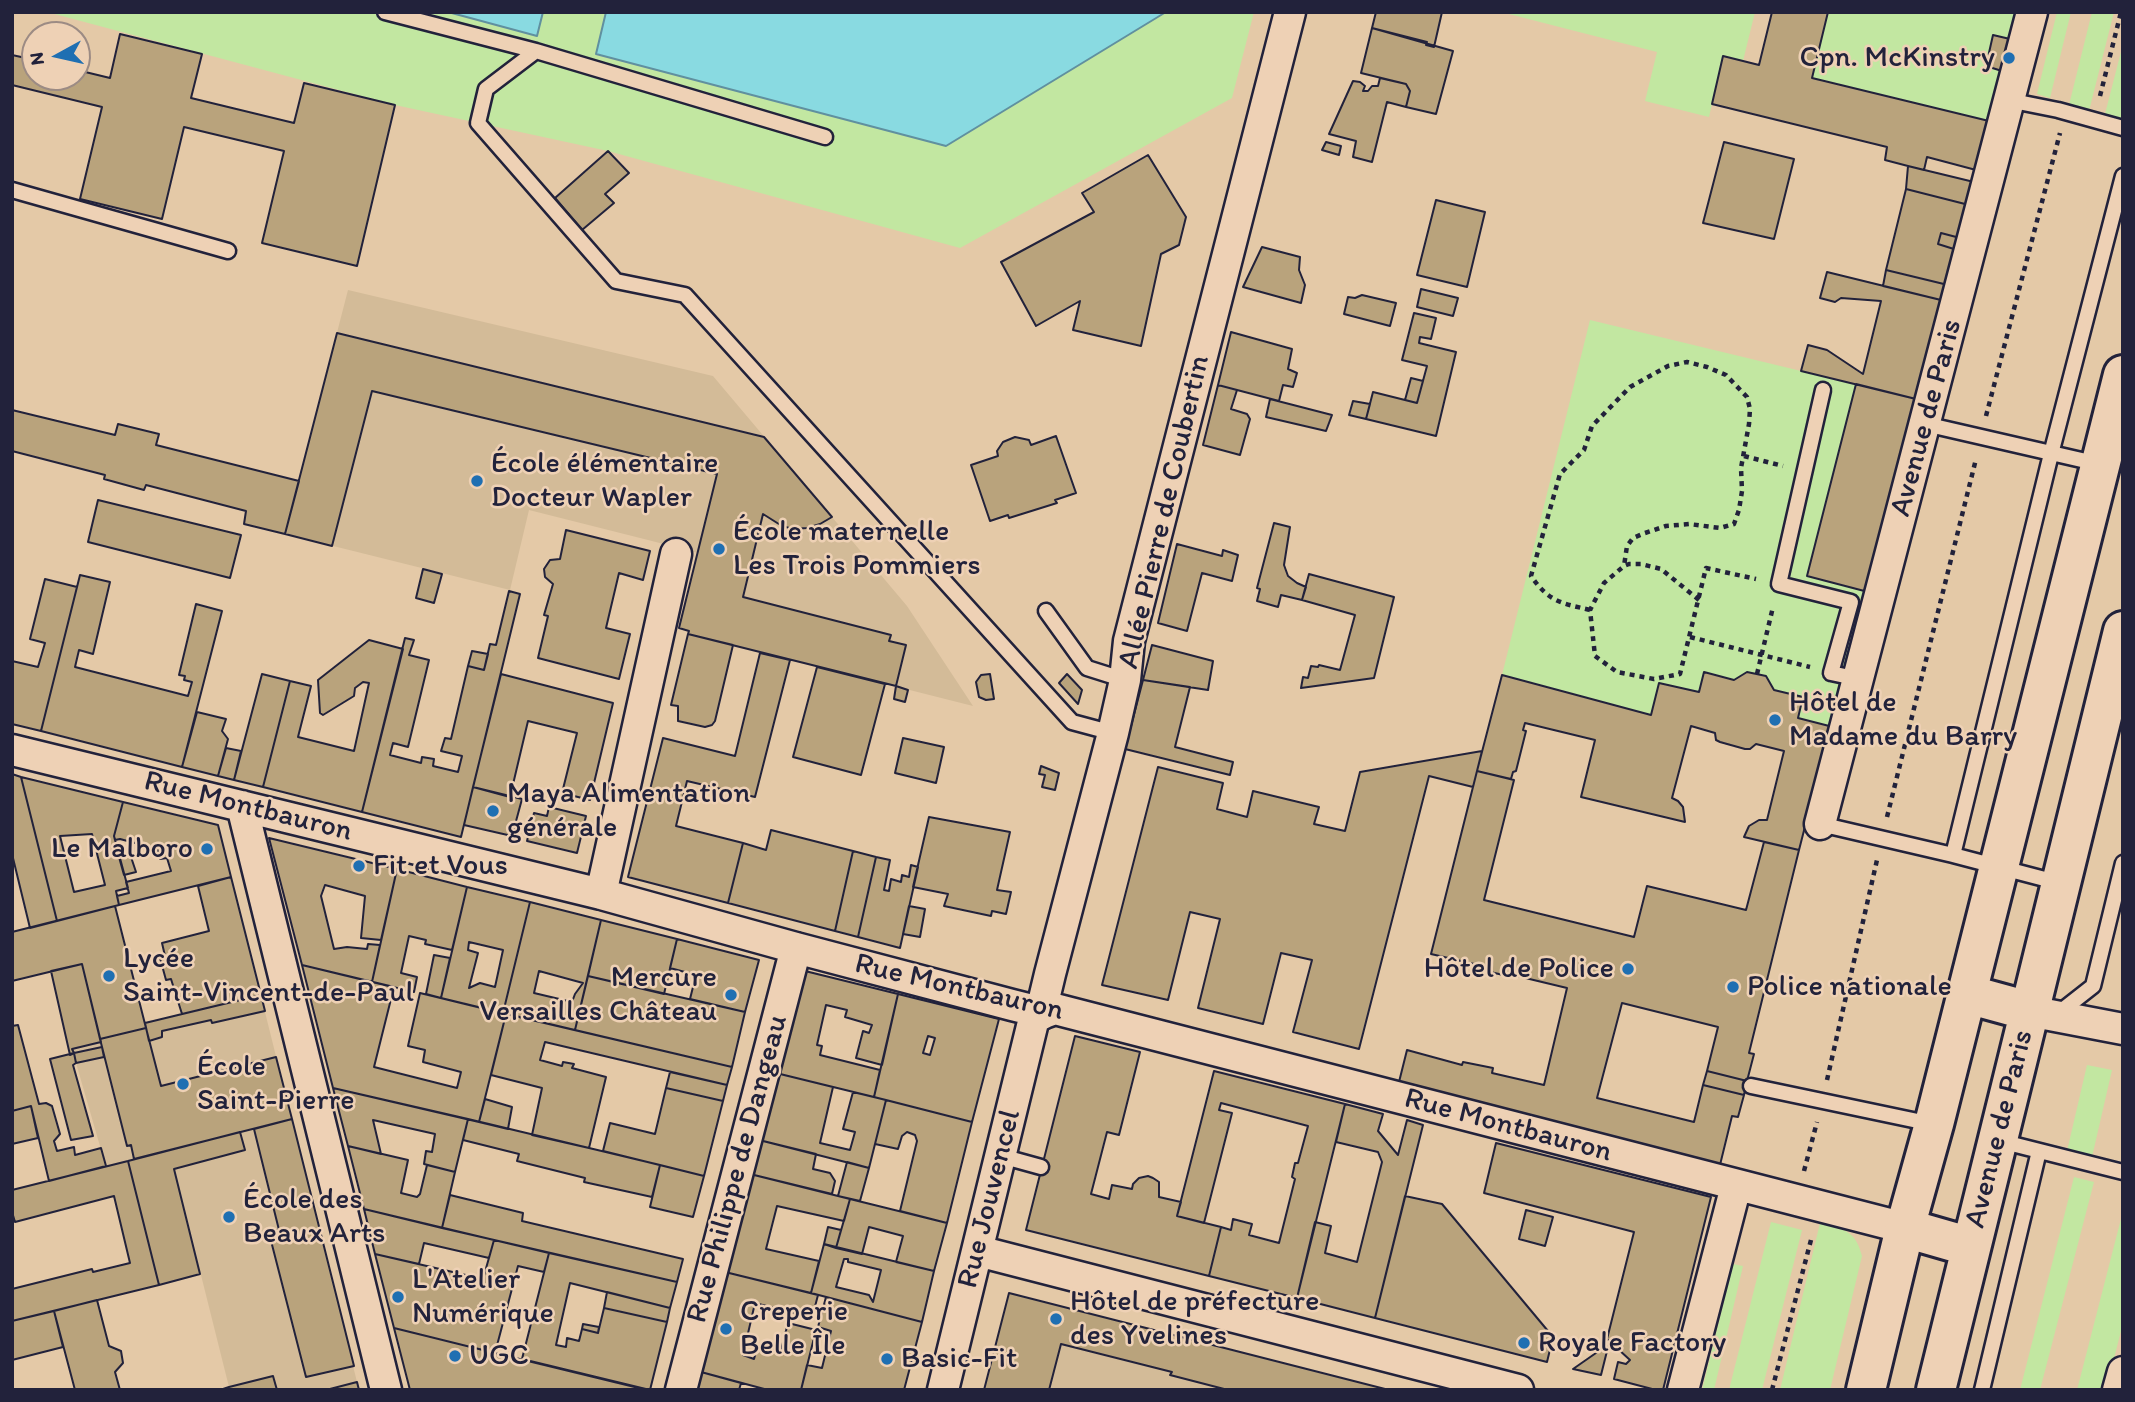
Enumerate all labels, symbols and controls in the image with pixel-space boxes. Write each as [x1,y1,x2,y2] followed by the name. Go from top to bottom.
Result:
[21,21,91,91] north arrow
[1800,40,1995,76] place label: Cpn. McKinstry
[2001,50,2017,66] marker: Cpn. McKinstry
[24,51,49,67] text: N
[1883,315,1971,521] street label: Avenue de Paris
[1111,352,1219,672] street label: Allée Pierre de Coubertin
[491,446,718,516] place label: École élémentaire Docteur Wapler
[469,473,485,489] marker: École élémentaire Docteur Wapler
[733,514,981,584] place label: École maternelle Les Trois Pommiers
[711,541,727,557] marker: École maternelle Les Trois Pommiers
[1789,685,2017,756] place label: Hôtel de Madame du Barry
[1767,712,1783,728] marker: Hôtel de Madame du Barry
[140,764,356,850] street label: Rue Montbauron
[507,776,750,846] place label: Maya Alimentation générale
[485,803,501,819] marker: Maya Alimentation générale
[51,831,193,867] place label: Le Malboro
[199,841,215,857] marker: Le Malboro
[373,848,508,884] place label: Fit et Vous
[351,858,367,874] marker: Fit et Vous
[123,941,414,1012] place label: Lycée Saint-Vincent-de-Paul
[851,946,1067,1030] street label: Rue Montbauron
[1424,951,1614,987] place label: Hôtel de Police
[479,960,717,1030] place label: Mercure Versailles Château
[1620,961,1636,977] marker: Hôtel de Police
[101,968,117,984] marker: Lycée Saint-Vincent-de-Paul
[1747,969,1952,1005] place label: Police nationale
[1725,979,1741,995] marker: Police nationale
[723,987,739,1003] marker: Mercure Versailles Château
[680,1011,796,1327] street label: Rue Philippe de Dangeau
[1958,1026,2042,1232] street label: Avenue de Paris
[197,1049,354,1120] place label: École Saint-Pierre
[175,1076,191,1092] marker: École Saint-Pierre
[1400,1081,1616,1171] street label: Rue Montbauron
[950,1106,1030,1292] street label: Rue Jouvencel
[243,1182,386,1252] place label: École des Beaux Arts
[221,1209,237,1225] marker: École des Beaux Arts
[412,1262,554,1332] place label: L'Atelier Numérique
[1070,1284,1319,1354] place label: Hôtel de préfecture des Yvelines
[390,1289,406,1305] marker: L'Atelier Numérique
[740,1294,848,1364] place label: Creperie Belle Île
[1048,1311,1064,1327] marker: Hôtel de préfecture des Yvelines
[718,1321,734,1337] marker: Creperie Belle Île
[1538,1325,1726,1361] place label: Royale Factory
[1516,1335,1532,1351] marker: Royale Factory
[469,1338,529,1374] place label: UGC
[901,1341,1017,1377] place label: Basic-Fit
[447,1348,463,1364] marker: UGC
[879,1351,895,1367] marker: Basic-Fit

